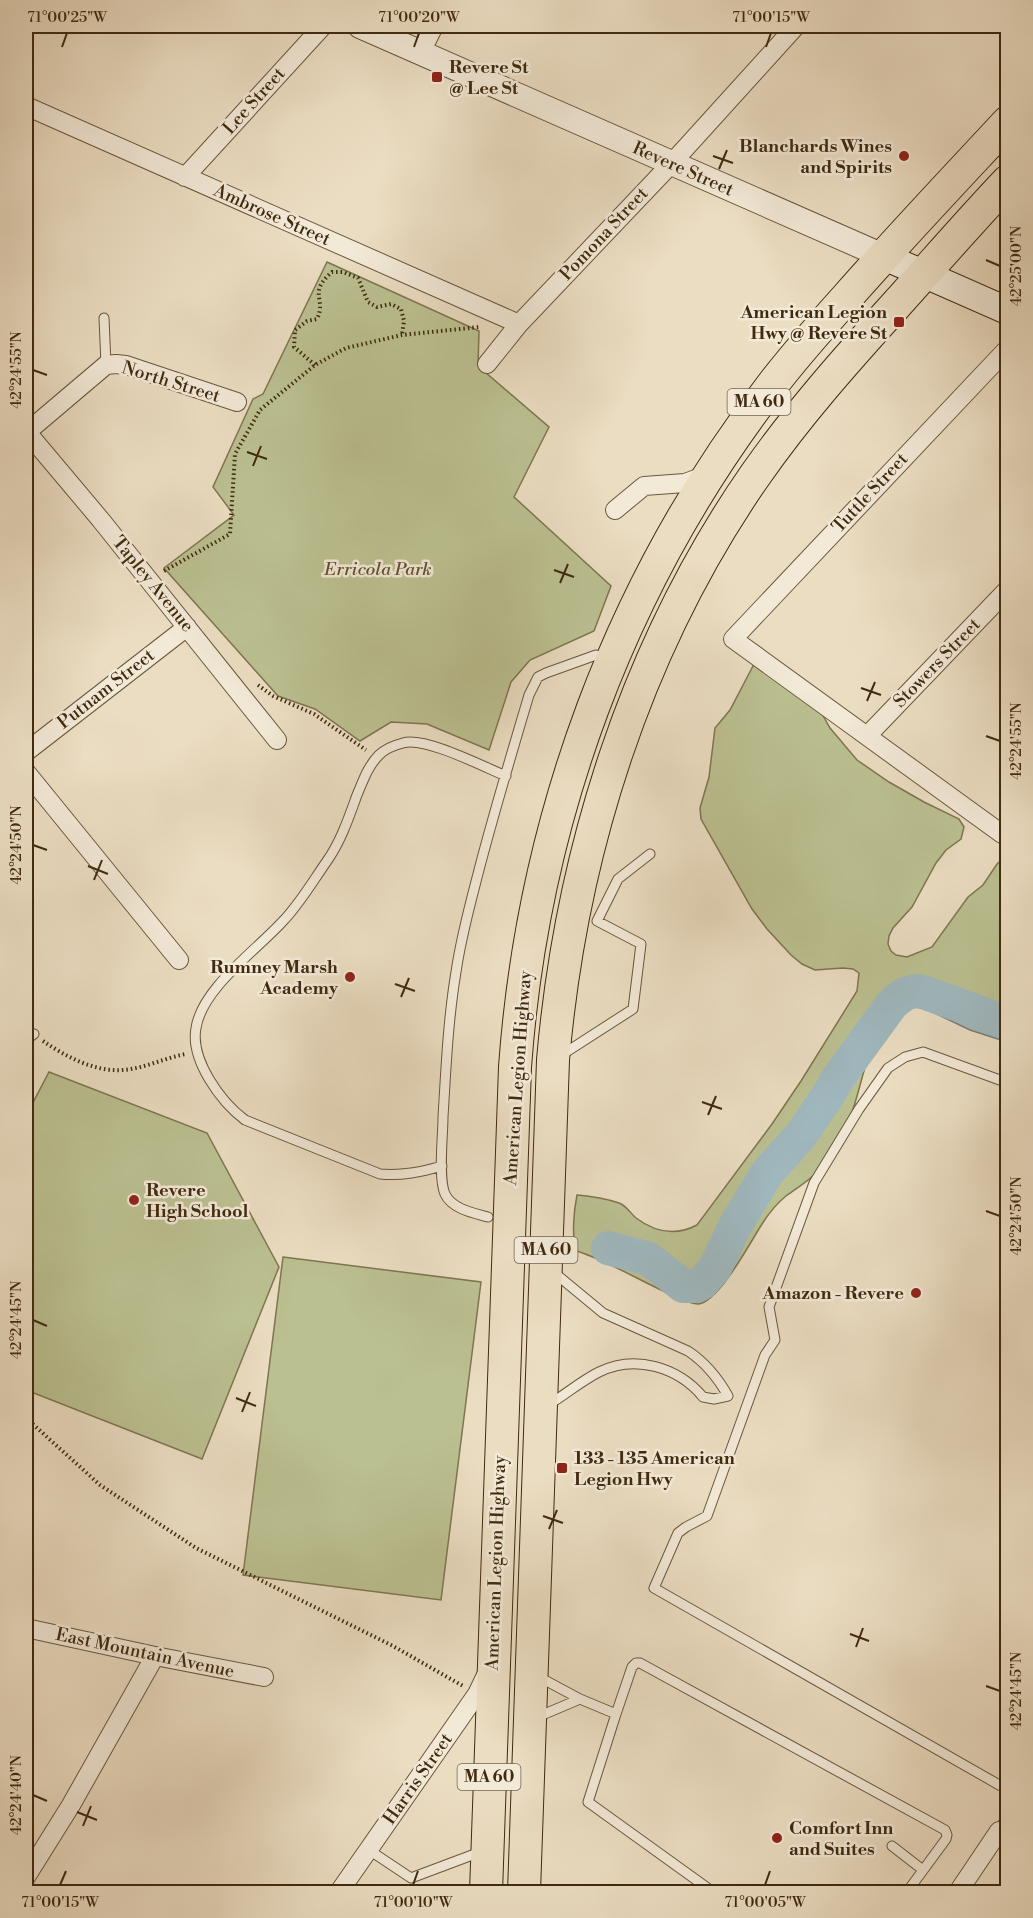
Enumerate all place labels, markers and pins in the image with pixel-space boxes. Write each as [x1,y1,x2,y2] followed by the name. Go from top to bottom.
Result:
[449,56,529,100] place label: Revere St @ Lee St
[430,70,444,84] marker: Revere St @ Lee St
[739,135,892,179] place label: Blanchards Wines and Spirits
[897,149,911,163] marker: Blanchards Wines and Spirits
[739,301,888,345] place label: American Legion Hwy @ Revere St
[892,315,906,329] marker: American Legion Hwy @ Revere St
[210,956,339,1000] place label: Rumney Marsh Academy
[343,970,357,984] marker: Rumney Marsh Academy
[146,1179,249,1223] place label: Revere High School
[127,1193,141,1207] marker: Revere High School
[761,1282,904,1305] place label: Amazon - Revere
[909,1286,923,1300] marker: Amazon - Revere
[574,1447,735,1491] place label: 133 - 135 American Legion Hwy
[555,1461,569,1475] marker: 133 - 135 American Legion Hwy
[789,1817,893,1861] place label: Comfort Inn and Suites
[770,1831,784,1845] marker: Comfort Inn and Suites

